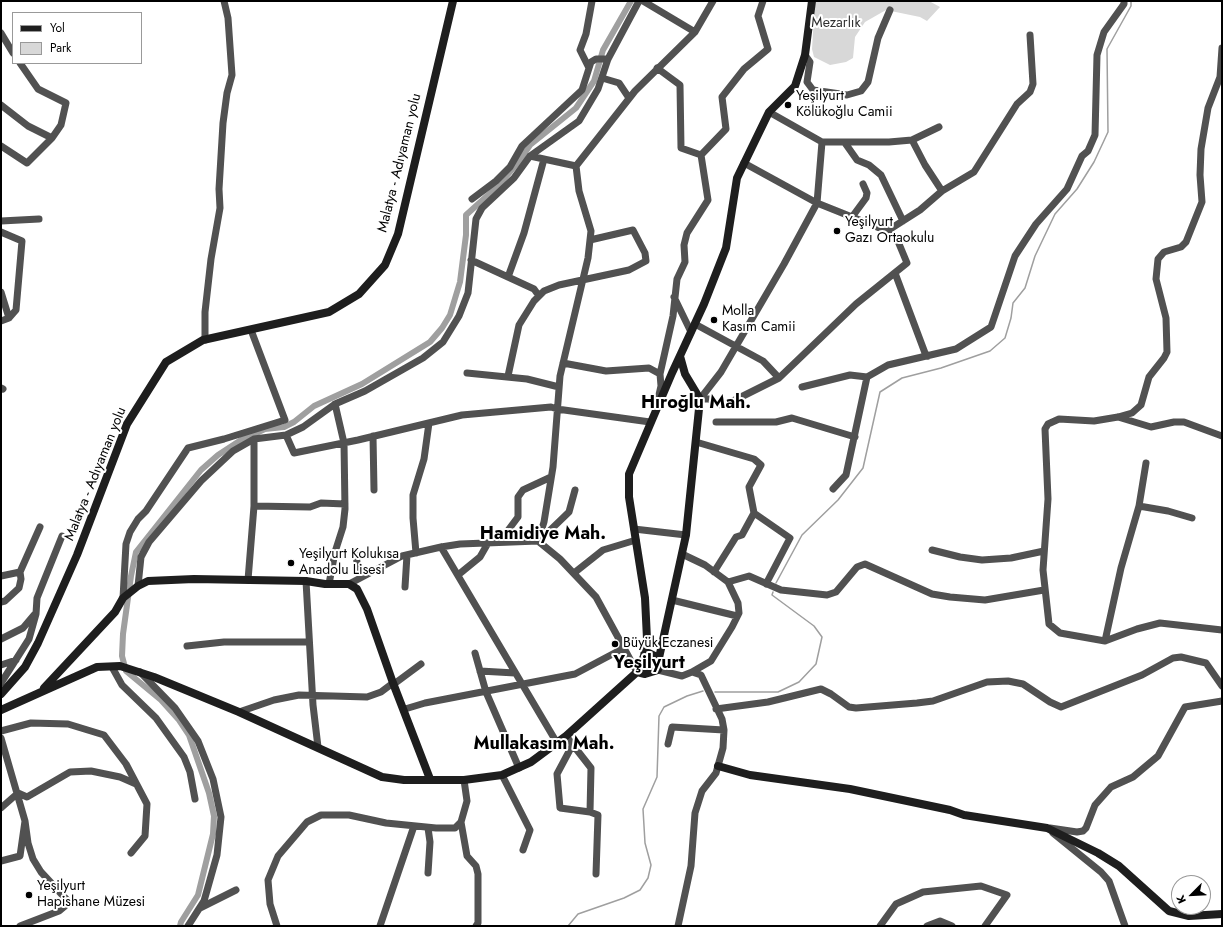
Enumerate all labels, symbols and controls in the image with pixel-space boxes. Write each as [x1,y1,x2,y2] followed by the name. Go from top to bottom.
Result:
[12,12,142,64] legend
[811,16,861,32] park label: Mezarlık
[50,19,65,37] text: Yol
[50,39,71,57] text: Park
[796,89,893,122] place label: Yeşilyurt Kölükoğlu Camii
[375,92,425,234] street label: Malatya - Adıyaman yolu
[783,100,793,110] marker: Yeşilyurt Kölükoğlu Camii
[845,215,934,248] place label: Yeşilyurt Gazı Ortaokulu
[832,226,842,236] marker: Yeşilyurt Gazı Ortaokulu
[722,304,796,336] place label: Molla Kasım Camii
[709,315,719,325] marker: Molla Kasım Camii
[641,393,751,415] district label: Hıroğlu Mah.
[61,405,131,543] street label: Malatya - Adıyaman yolu
[480,524,606,546] district label: Hamidiye Mah.
[299,547,399,580] place label: Yeşilyurt Kolukısa Anadolu Lisesi
[286,558,296,568] marker: Yeşilyurt Kolukısa Anadolu Lisesi
[623,636,713,652] place label: Büyük Eczanesi
[610,639,620,649] marker: Büyük Eczanesi
[613,653,685,675] district label: Yeşilyurt
[473,734,615,756] district label: Mullakasım Mah.
[1171,875,1211,915] north arrow
[37,879,145,912] place label: Yeşilyurt Hapishane Müzesi
[24,890,34,900] marker: Yeşilyurt Hapishane Müzesi
[1172,893,1190,906] text: K

